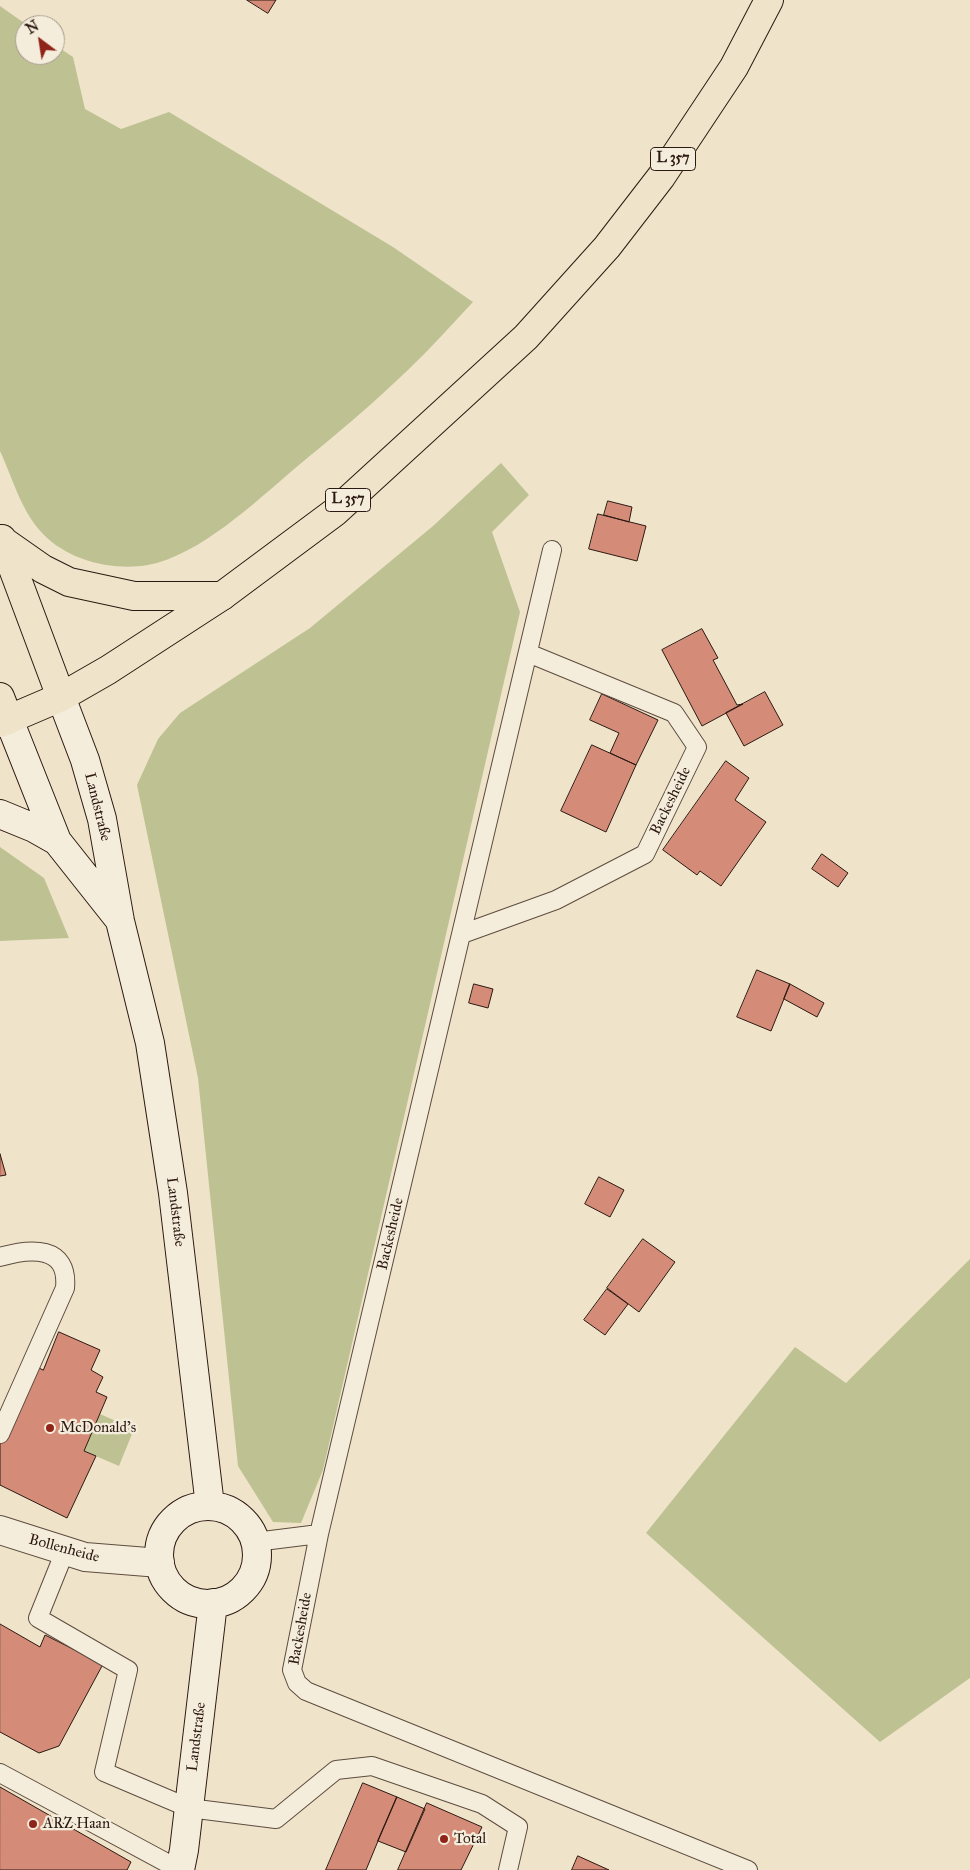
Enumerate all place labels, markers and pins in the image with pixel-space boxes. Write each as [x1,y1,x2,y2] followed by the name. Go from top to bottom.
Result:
[60,1419,136,1437] place label: McDonald's
[44,1422,56,1434] marker: McDonald's
[43,1815,110,1833] place label: ARZ Haan
[27,1818,39,1830] marker: ARZ Haan
[454,1830,486,1848] place label: Total
[438,1833,450,1845] marker: Total

